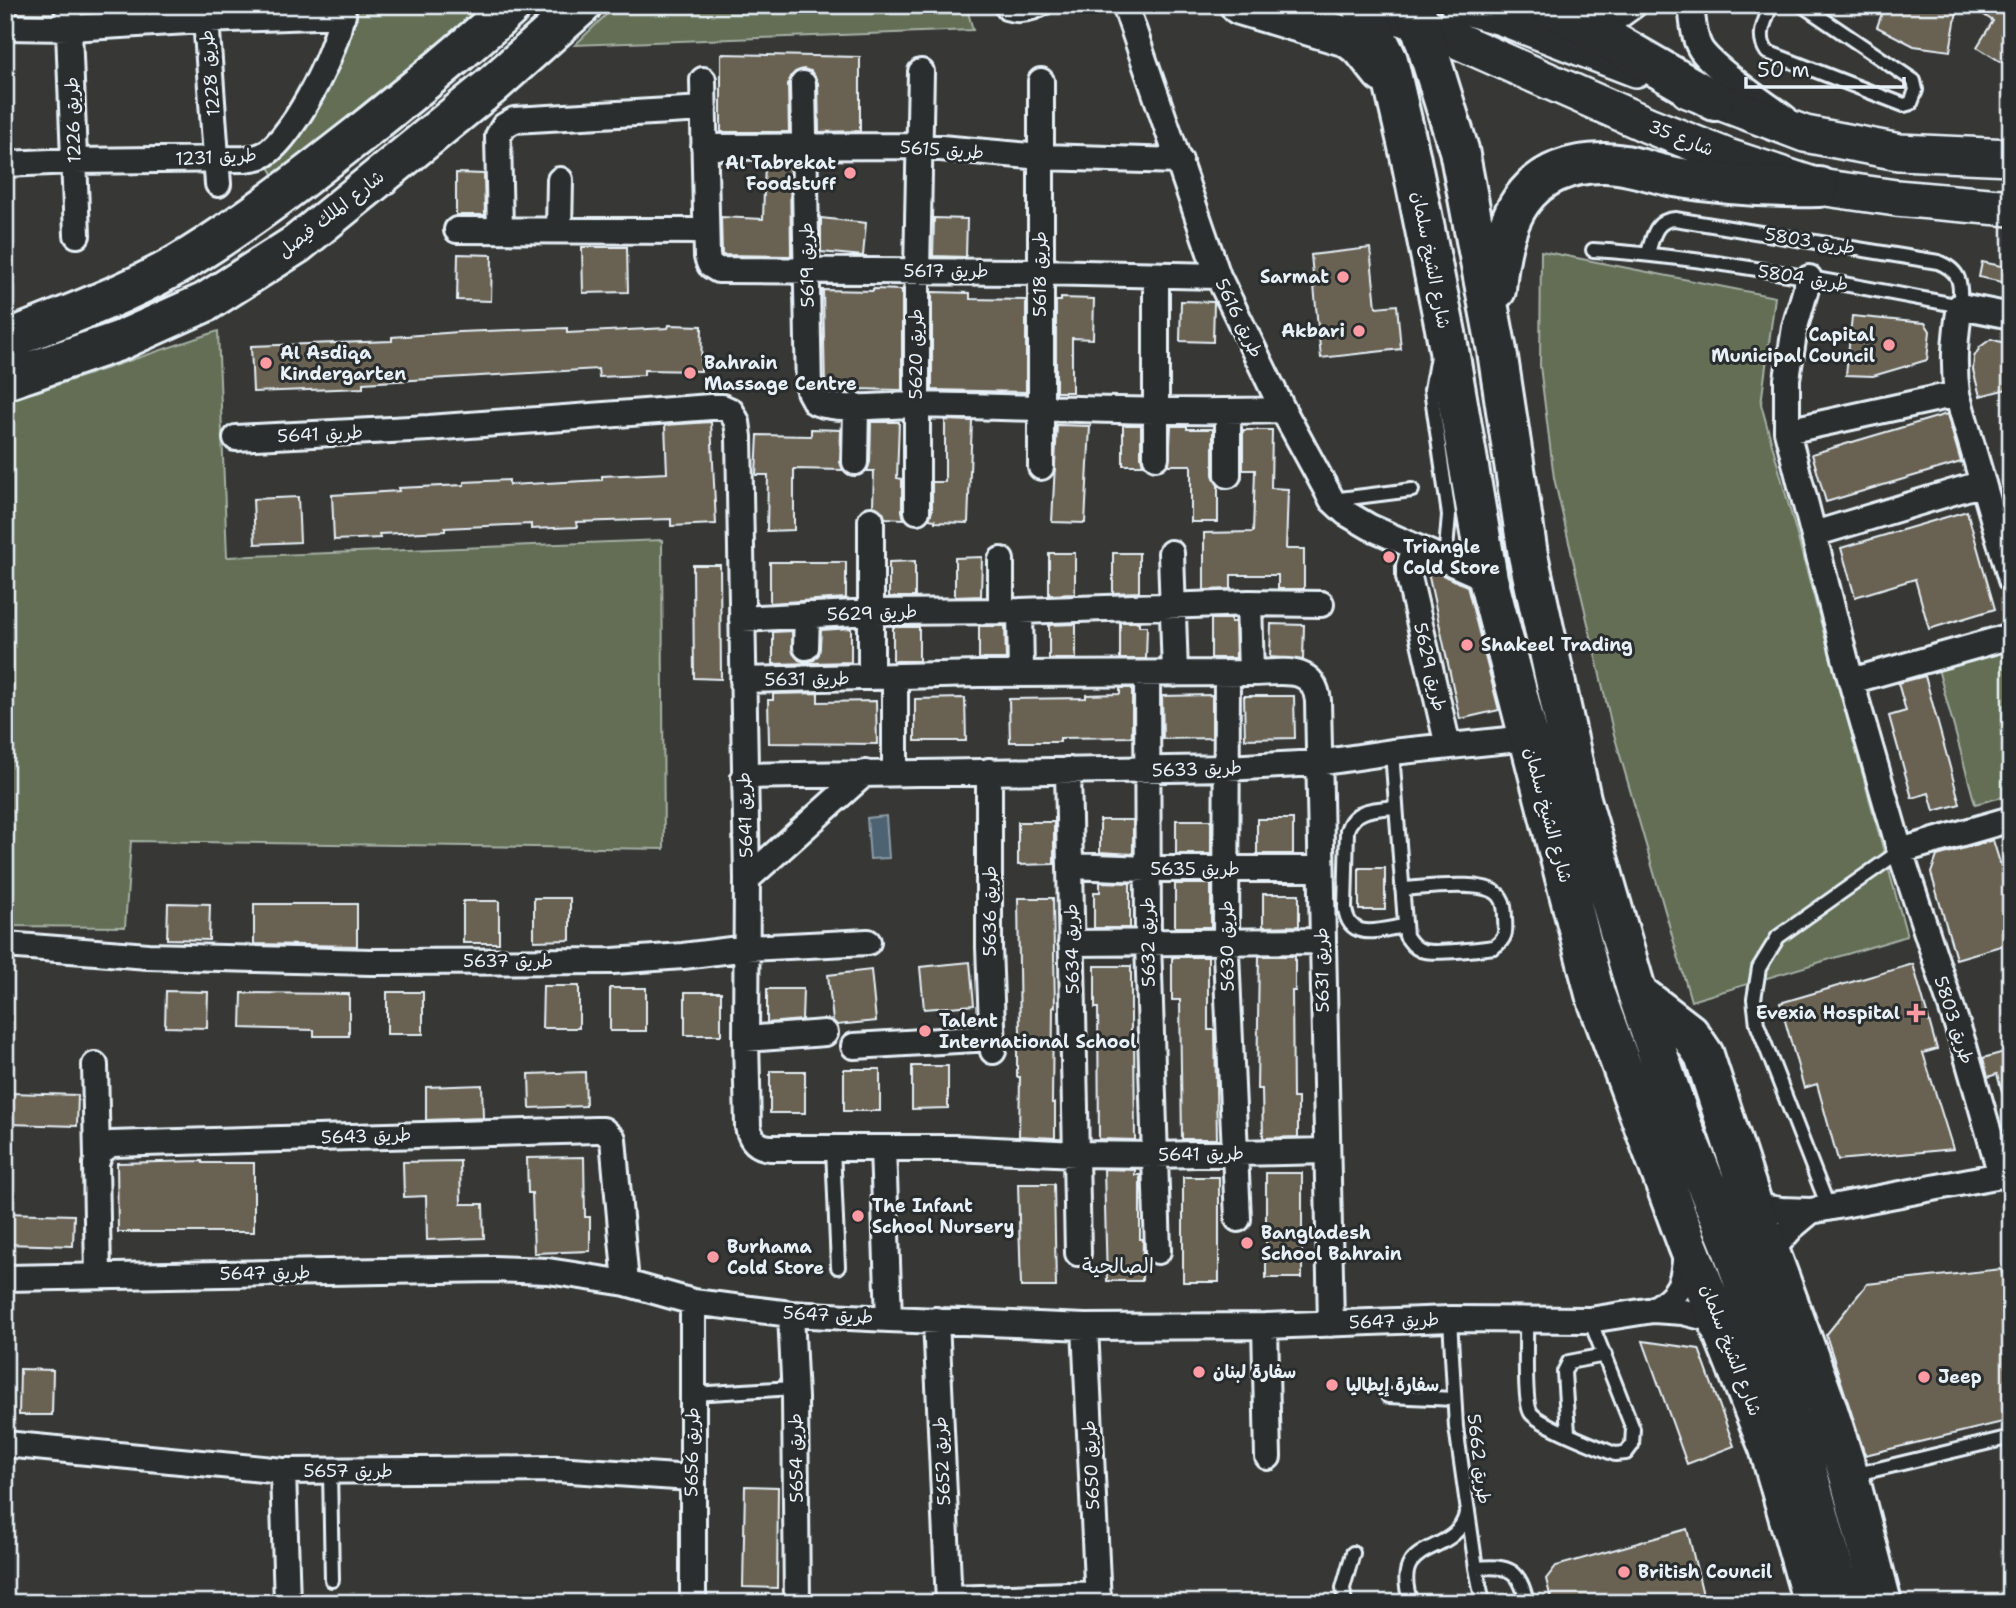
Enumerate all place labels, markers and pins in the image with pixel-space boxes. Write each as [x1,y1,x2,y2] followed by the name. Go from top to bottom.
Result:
[725,151,836,196] place label: Al Tabrekat Foodstuff
[842,165,858,181] marker: Al Tabrekat Foodstuff
[1260,265,1329,289] place label: Sarmat
[1335,269,1351,285] marker: Sarmat
[1281,319,1345,343] place label: Akbari
[1351,323,1367,339] marker: Akbari
[1711,323,1875,368] place label: Capital Municipal Council
[1881,337,1897,353] marker: Capital Municipal Council
[280,341,406,386] place label: Al Asdiqa Kindergarten
[704,351,857,396] place label: Bahrain Massage Centre
[258,355,274,371] marker: Al Asdiqa Kindergarten
[682,365,698,381] marker: Bahrain Massage Centre
[1403,535,1500,580] place label: Triangle Cold Store
[1381,549,1397,565] marker: Triangle Cold Store
[1481,633,1633,657] place label: Shakeel Trading
[1459,637,1475,653] marker: Shakeel Trading
[1756,1001,1900,1025] place label: Evexia Hospital
[1906,1003,1926,1023] marker: Evexia Hospital
[939,1009,1137,1054] place label: Talent International School
[917,1023,933,1039] marker: Talent International School
[872,1194,1014,1239] place label: The Infant School Nursery
[850,1208,866,1224] marker: The Infant School Nursery
[1261,1221,1402,1266] place label: Bangladesh School Bahrain
[727,1235,824,1280] place label: Burhama Cold Store
[1239,1235,1255,1251] marker: Bangladesh School Bahrain
[705,1249,721,1265] marker: Burhama Cold Store
[1213,1360,1296,1384] place label: سفارة لبنان
[1191,1364,1207,1380] marker: سفارة لبنان
[1938,1365,1982,1389] place label: Jeep
[1916,1369,1932,1385] marker: Jeep
[1346,1373,1439,1397] place label: سفارة إيطاليا
[1324,1377,1340,1393] marker: سفارة إيطاليا
[1638,1560,1772,1584] place label: British Council
[1616,1564,1632,1580] marker: British Council

